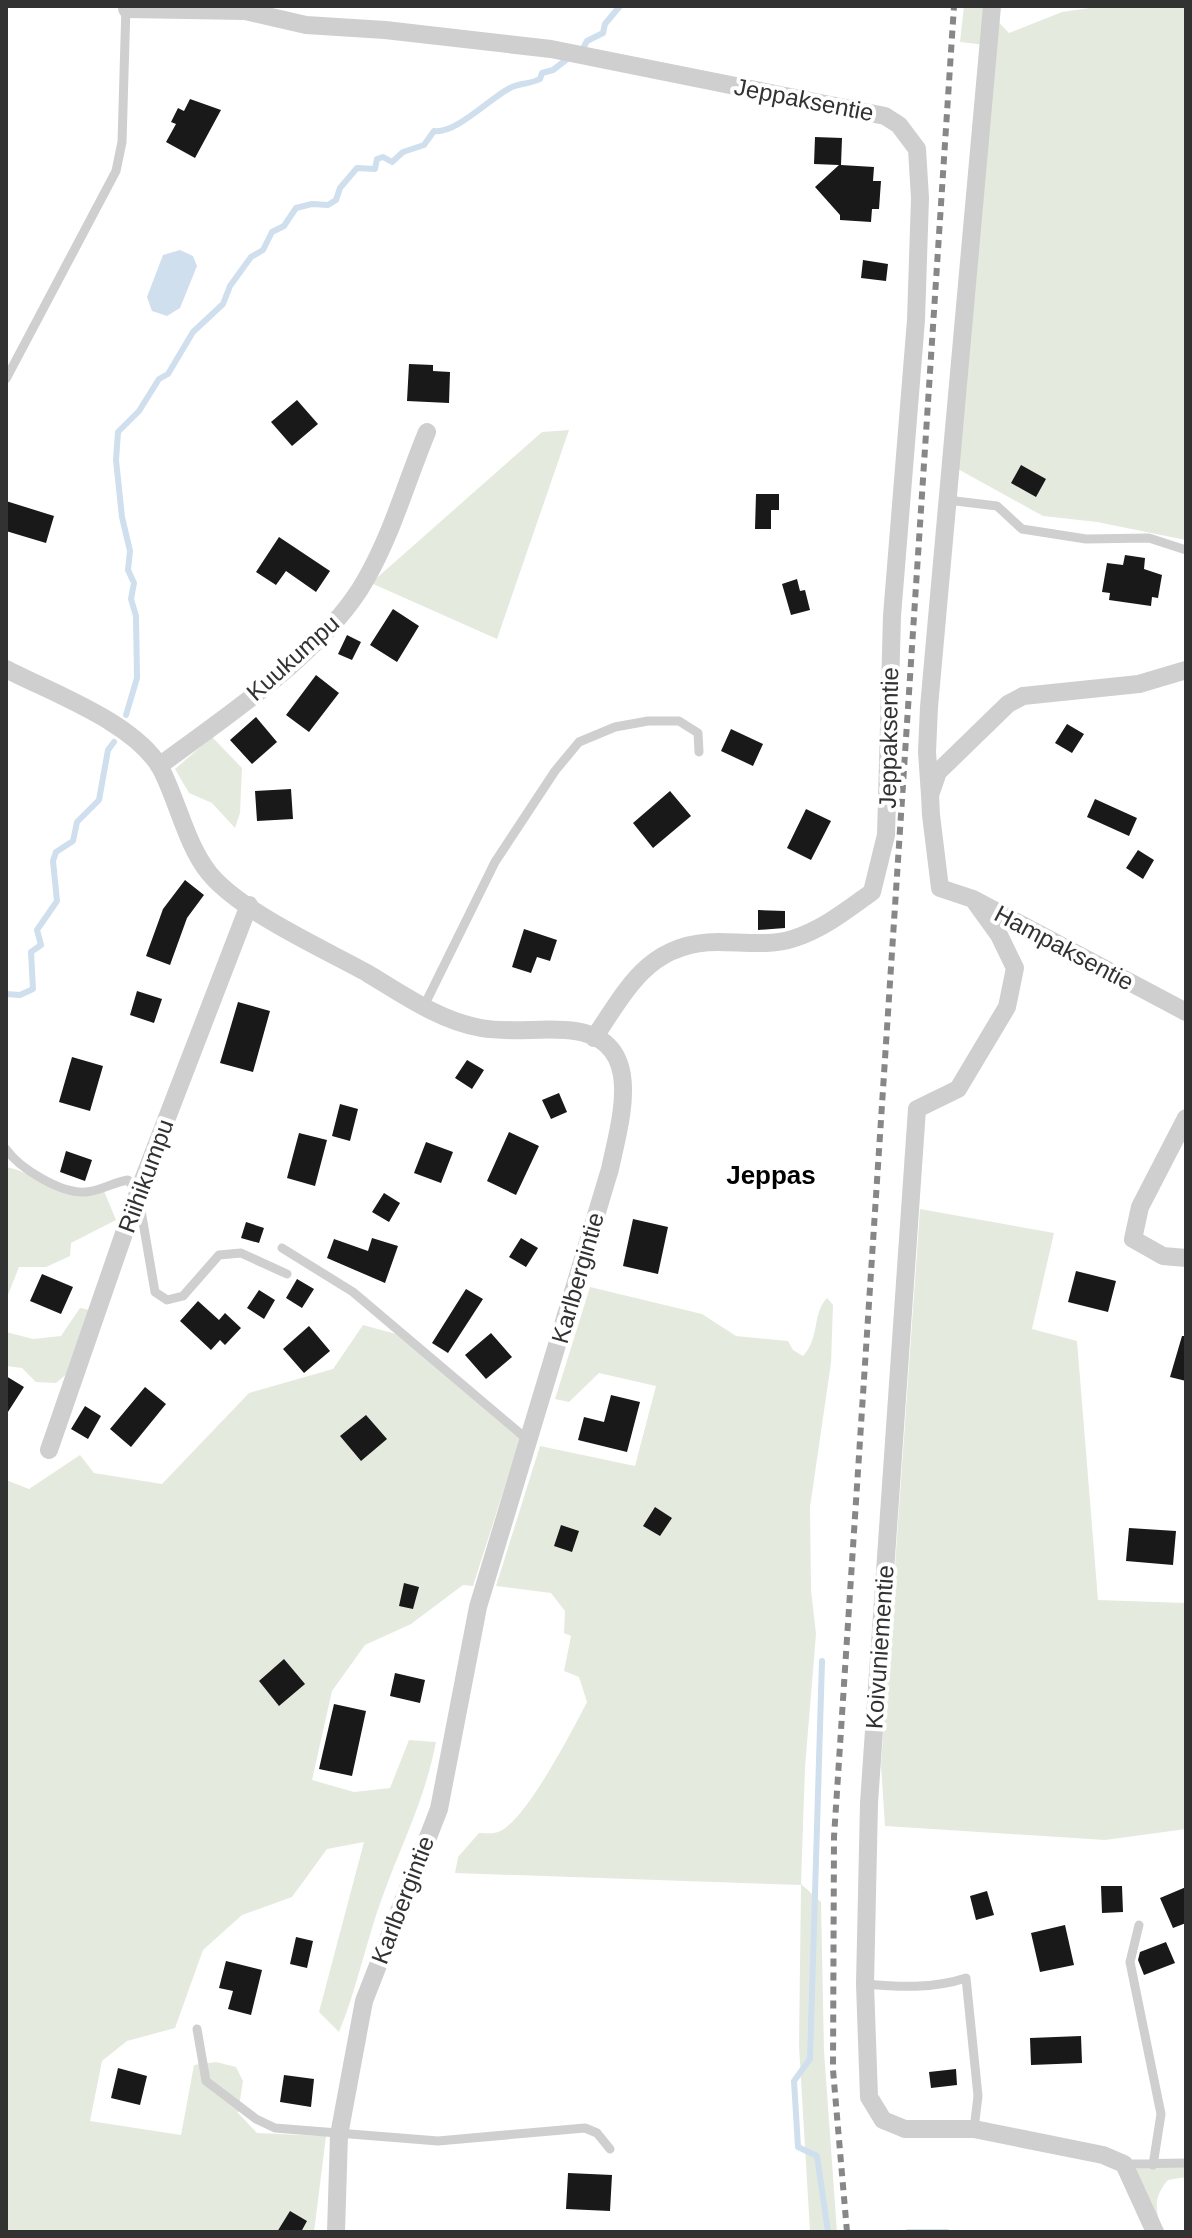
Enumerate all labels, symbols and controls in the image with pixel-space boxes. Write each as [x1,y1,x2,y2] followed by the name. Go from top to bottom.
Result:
[732,73,876,126] street label: Jeppaksentie
[241,609,344,706] street label: Kuukumpu
[874,667,903,809] street label: Jeppaksentie
[990,900,1138,995] street label: Hampaksentie
[113,1115,179,1236] street label: Riihikumpu
[726,1160,816,1190] district label: Jeppas
[546,1209,609,1346] street label: Karlbergintie
[860,1564,899,1730] street label: Koivuniementie
[366,1832,439,1968] street label: Karlbergintie

